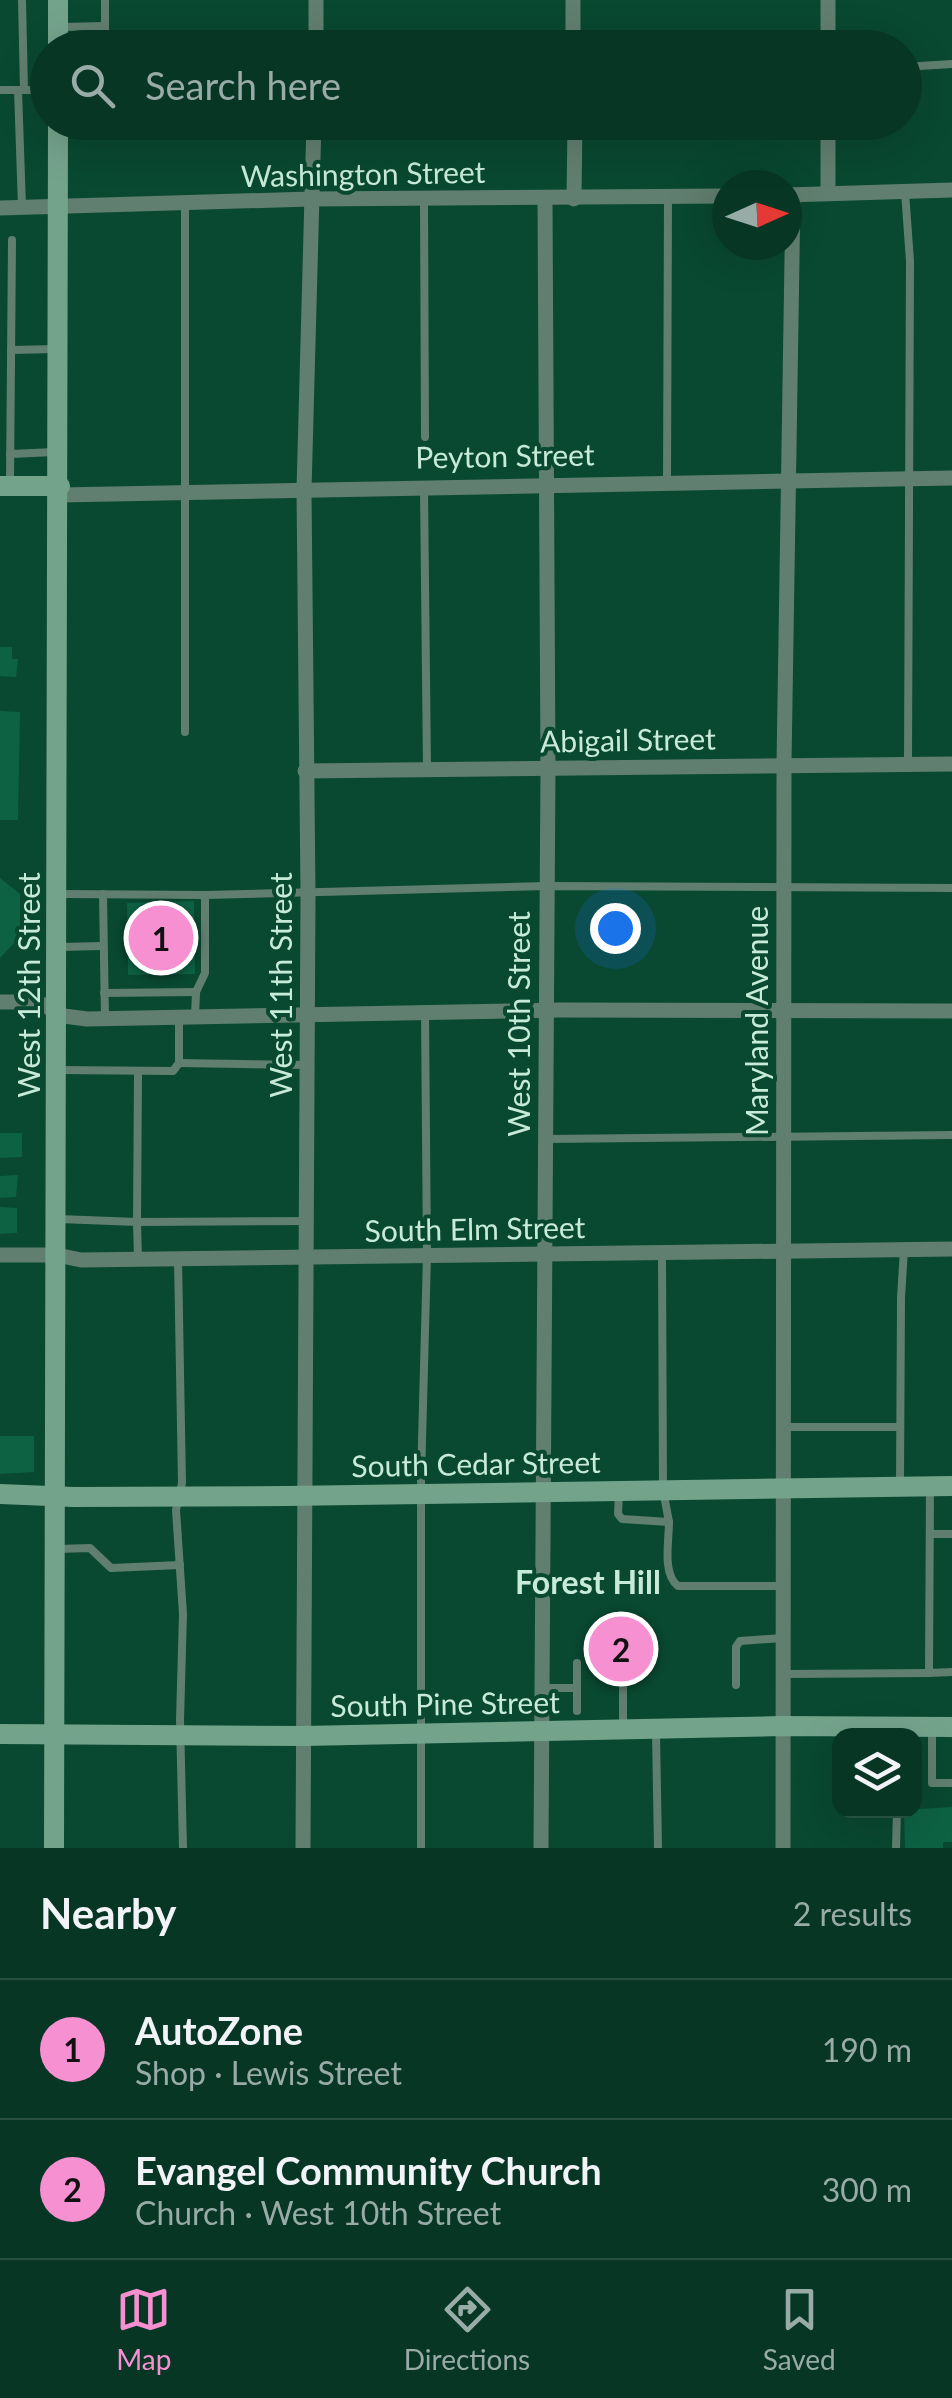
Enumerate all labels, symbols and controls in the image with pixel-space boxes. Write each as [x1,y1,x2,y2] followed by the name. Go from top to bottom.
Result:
[30,30,922,140] search box
[65,58,120,113] icon: search
[145,62,341,108] text: Search here
[240,153,486,193] street label: Washington Street
[712,170,802,260] north arrow
[415,435,595,475] street label: Peyton Street
[540,719,716,759] street label: Abigail Street
[10,872,46,1098] street label: West 12th Street
[262,872,298,1098] street label: West 11th Street
[128,900,194,976] pin: 1
[590,903,641,954] your location
[738,906,774,1136] street label: Maryland Avenue
[500,911,536,1137] street label: West 10th Street
[364,1208,586,1248] street label: South Elm Street
[351,1443,601,1483] street label: South Cedar Street
[515,1562,661,1601] district label: Forest Hill
[588,1612,654,1686] pin: 2
[330,1683,560,1723] street label: South Pine Street
[832,1728,922,1818] map controls
[832,1728,922,1818] button: layers
[40,1888,177,1938] text: Nearby
[793,1894,912,1933] text: 2 results
[135,2007,303,2053] text: AutoZone
[63,2030,82,2069] text: 1
[822,2030,912,2069] text: 190 m
[135,2053,402,2092] text: Shop · Lewis Street
[135,2147,602,2193] text: Evangel Community Church
[63,2170,82,2209] text: 2
[822,2170,912,2209] text: 300 m
[135,2193,501,2232] text: Church · West 10th Street
[116,2282,171,2376] tab: Map
[404,2282,530,2376] tab: Directions
[763,2282,836,2376] tab: Saved

